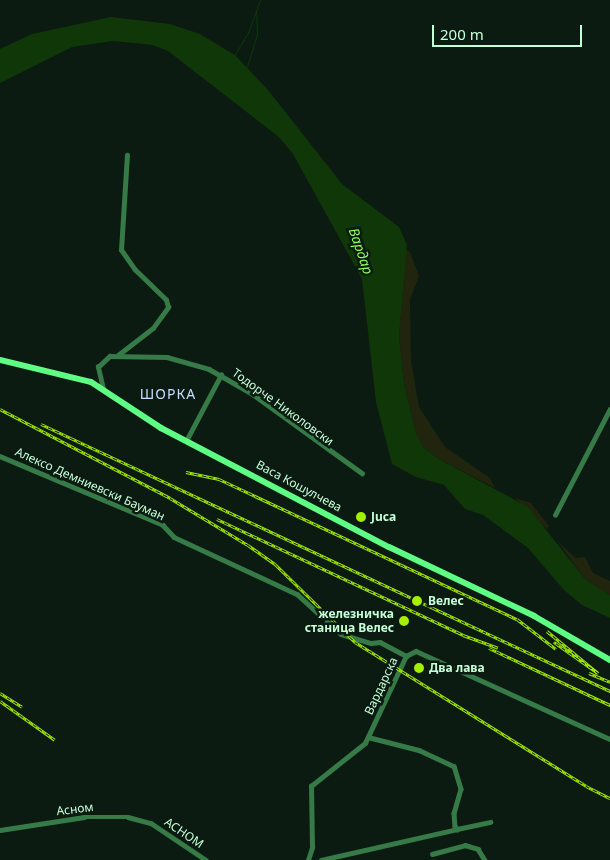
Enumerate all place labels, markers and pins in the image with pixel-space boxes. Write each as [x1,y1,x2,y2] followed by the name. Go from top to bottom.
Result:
[371,510,396,524] place label: Juca
[355,511,367,523] marker: Juca
[410,594,424,608] marker: Велес
[428,594,464,608] place label: Велес
[305,607,394,635] place label: железничка станица Велес
[398,615,410,627] marker: железничка станица Велес
[429,661,485,675] place label: Два лава
[413,662,425,674] marker: Два лава

